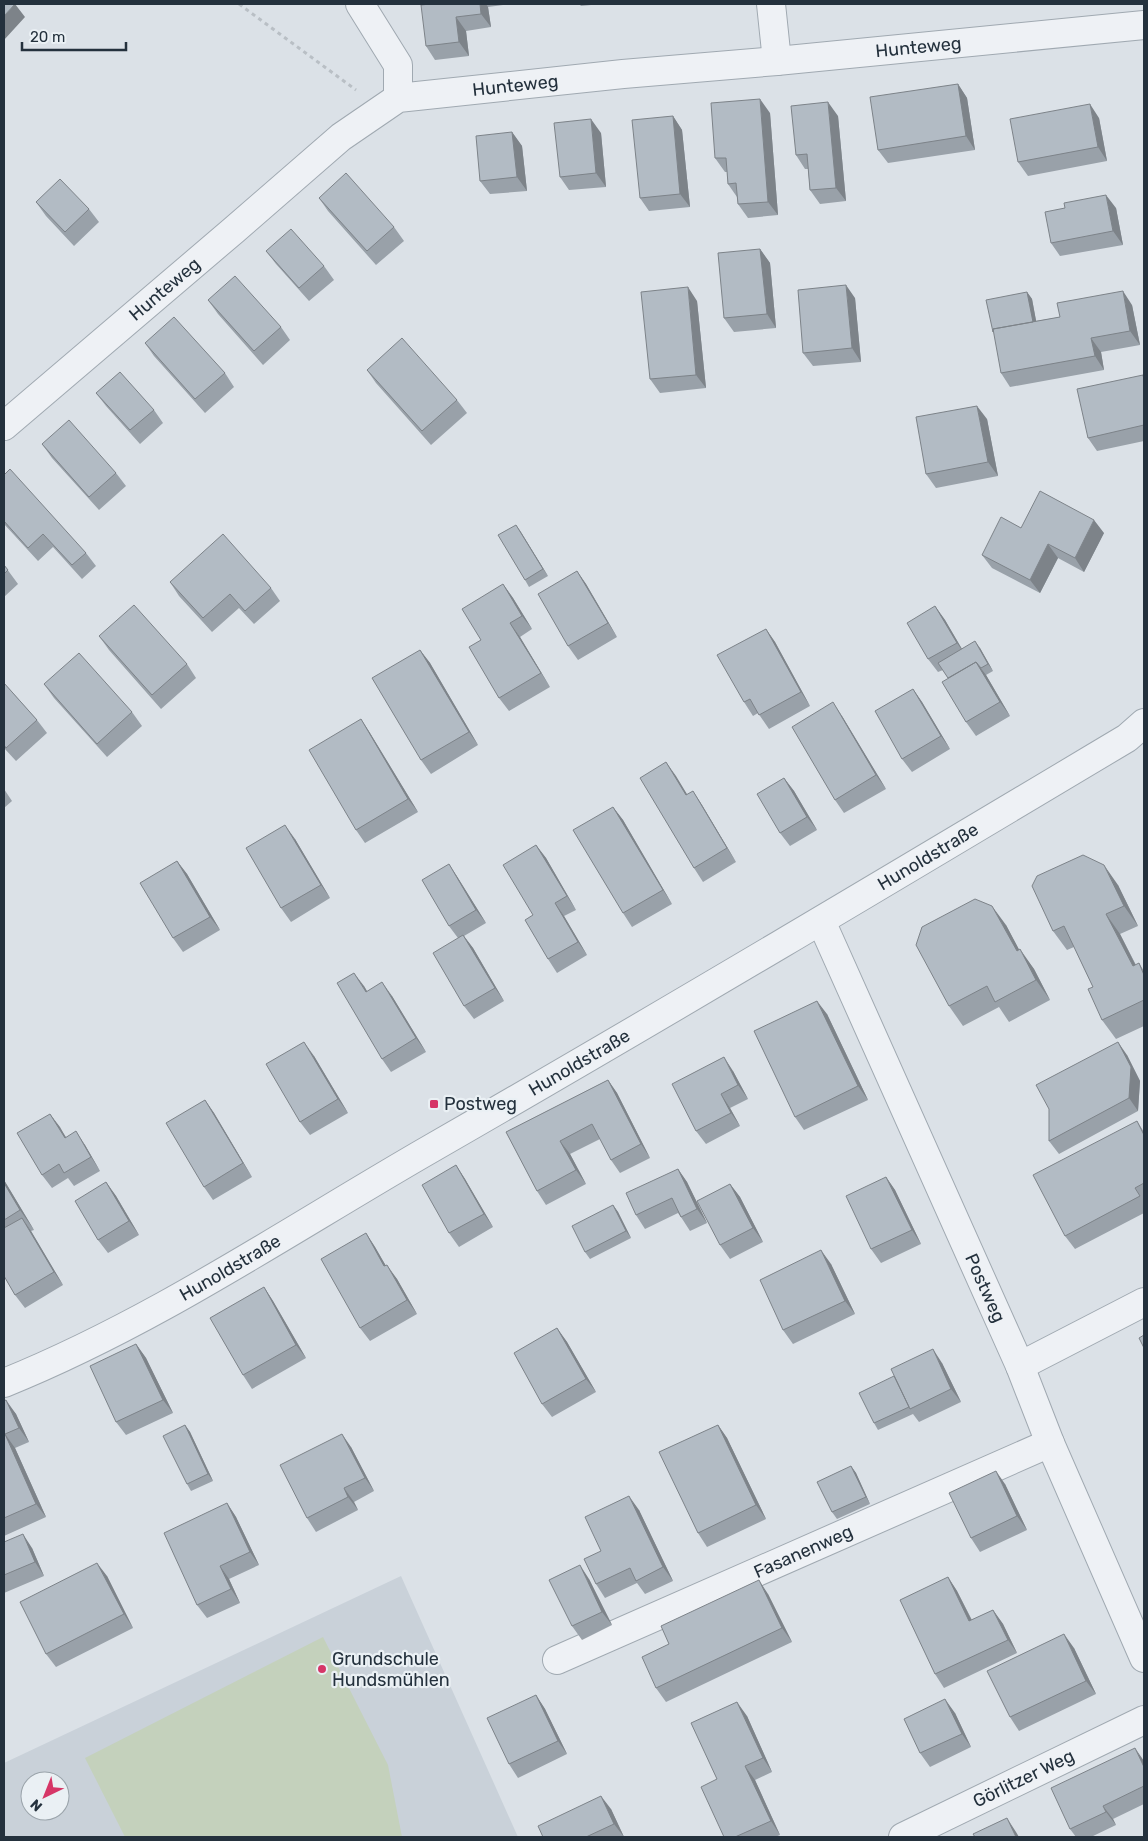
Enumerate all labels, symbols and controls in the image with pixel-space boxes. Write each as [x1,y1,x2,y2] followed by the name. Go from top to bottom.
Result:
[22,20,126,52] scale bar
[30,28,65,46] text: 20 m
[874,32,963,62] street label: Hunteweg
[471,70,559,101] street label: Hunteweg
[125,253,205,326] street label: Hunteweg
[874,818,982,895] street label: Hunoldstraße
[525,1024,634,1101] street label: Hunoldstraße
[444,1093,517,1115] place label: Postweg
[428,1098,440,1110] marker: Postweg
[176,1230,285,1306] street label: Hunoldstraße
[960,1250,1010,1326] street label: Postweg
[750,1520,856,1583] street label: Fasanenweg
[332,1648,450,1691] place label: Grundschule Hundsmühlen
[316,1663,328,1675] marker: Grundschule Hundsmühlen
[969,1745,1078,1812] street label: Görlitzer Weg
[20,1771,70,1821] north arrow
[27,1795,46,1815] text: N

